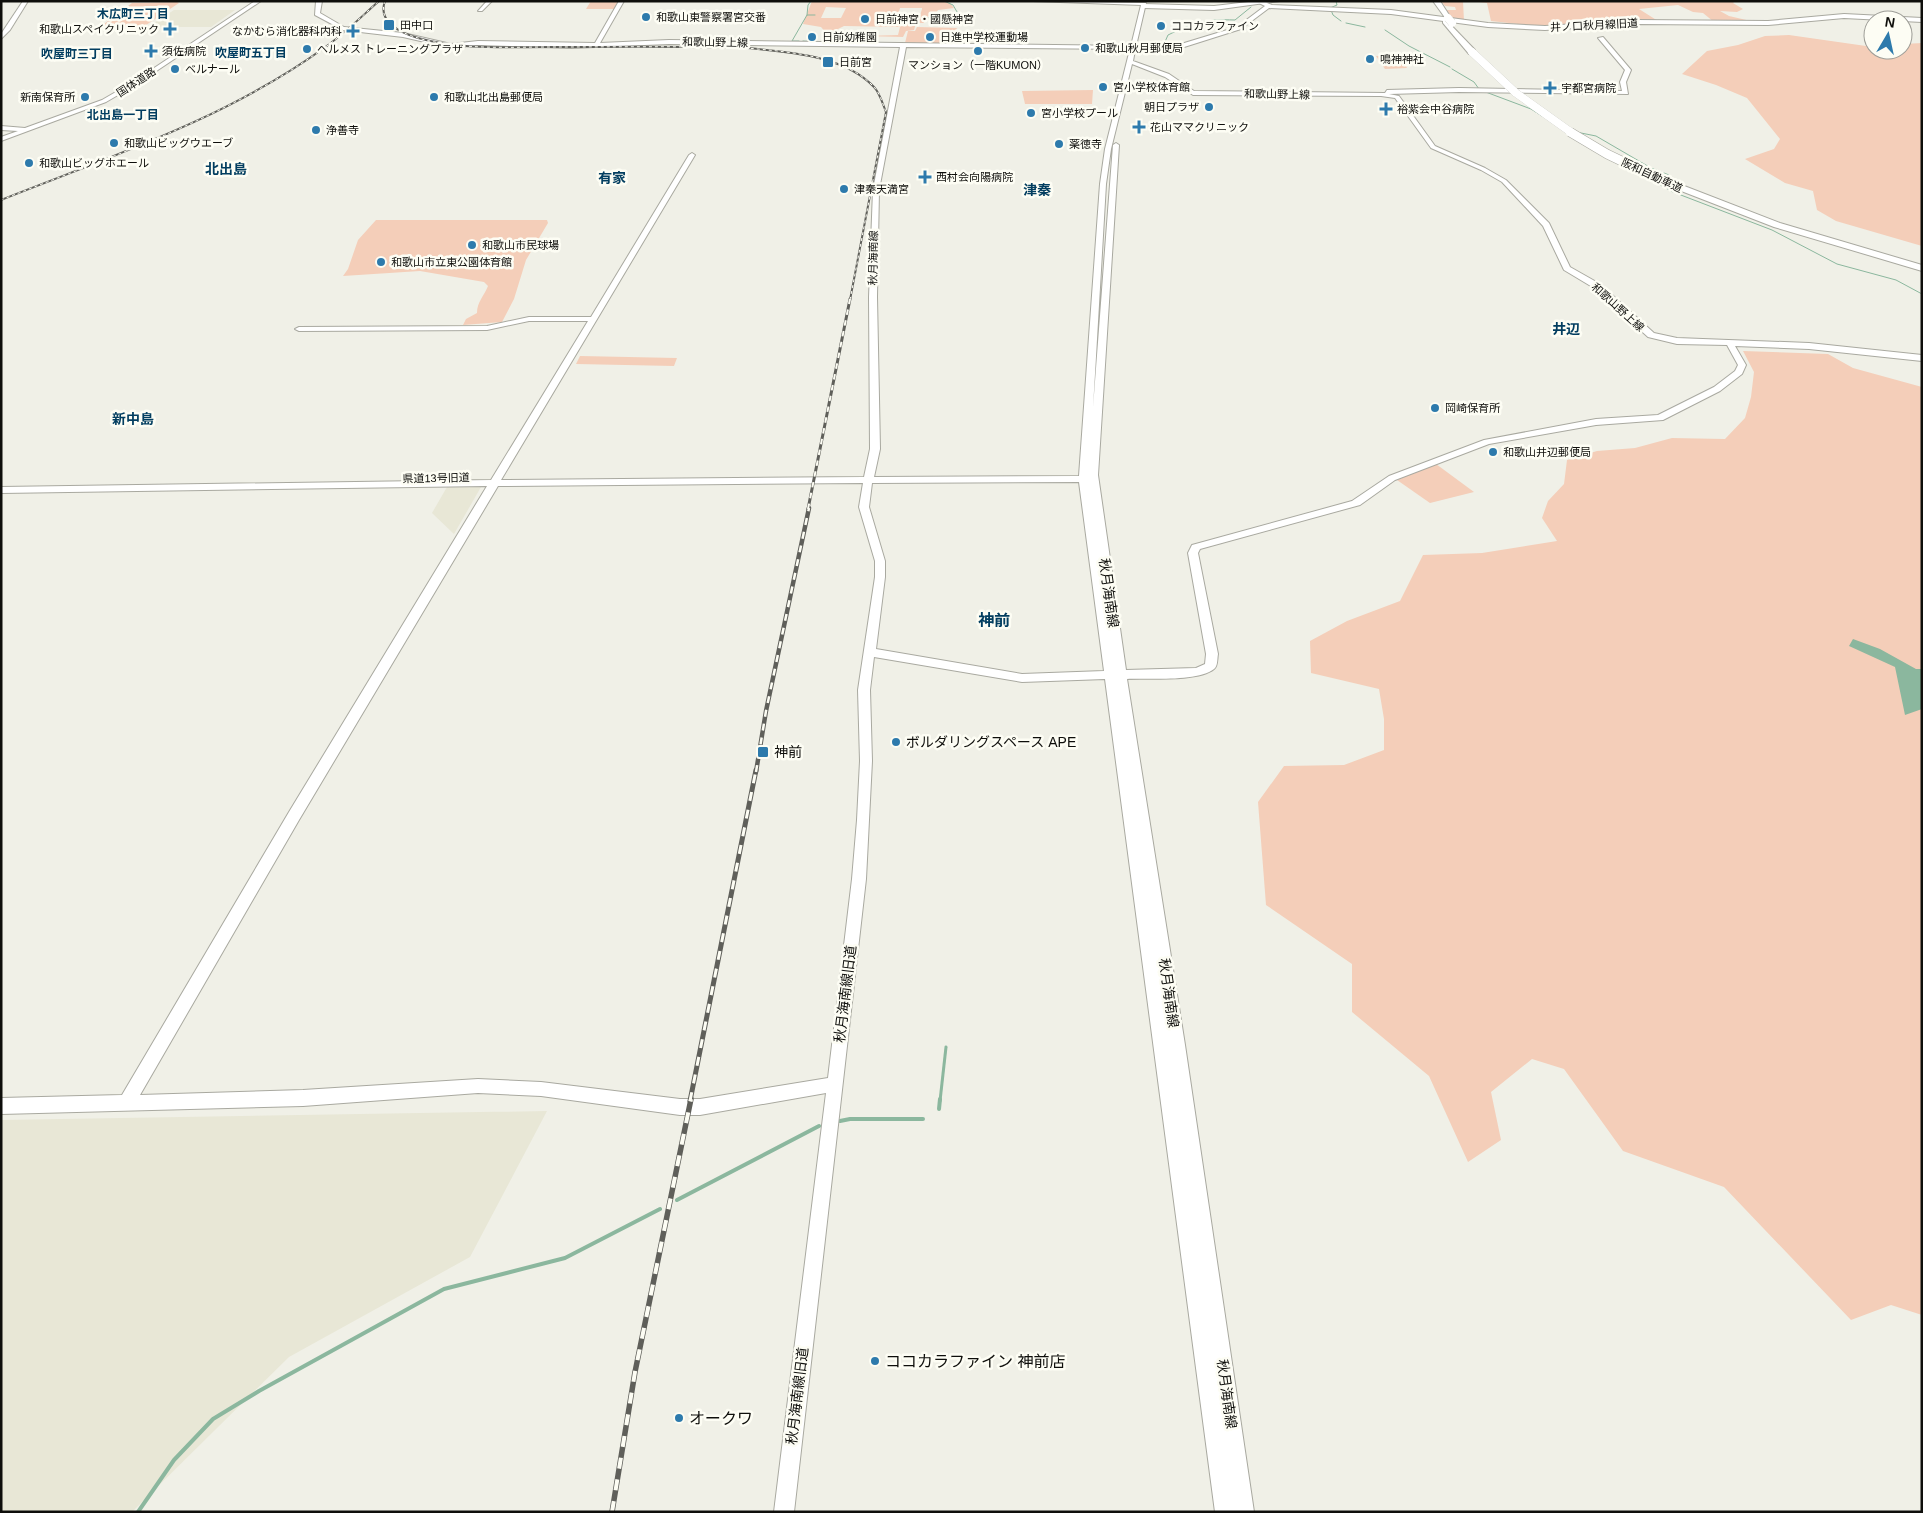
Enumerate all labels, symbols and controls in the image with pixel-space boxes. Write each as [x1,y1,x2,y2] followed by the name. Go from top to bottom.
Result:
[97,7,169,21] district label: 木広町三丁目
[1863,10,1913,60] north arrow
[640,11,652,23] marker: 和歌山東警察署宮交番
[656,11,766,23] place label: 和歌山東警察署宮交番
[859,13,871,25] marker: 日前神宮・國懸神宮
[875,13,974,25] place label: 日前神宮・國懸神宮
[1884,13,1896,31] text: N
[1550,17,1638,33] street label: 井ノ口秋月線旧道
[382,18,396,32] marker: 田中口
[400,19,433,31] place label: 田中口
[1155,20,1167,32] marker: ココカラファイン
[1171,20,1259,32] place label: ココカラファイン
[163,22,177,36] marker: 和歌山スペイクリニック
[39,23,159,35] place label: 和歌山スペイクリニック
[346,24,360,38] marker: なかむら消化器科内科
[232,25,342,37] place label: なかむら消化器科内科
[806,31,818,43] marker: 日前幼稚園
[822,31,877,43] place label: 日前幼稚園
[924,31,936,43] marker: 日進中学校運動場
[940,31,1028,43] place label: 日進中学校運動場
[682,35,748,49] street label: 和歌山野上線
[1079,42,1091,54] marker: 和歌山秋月郵便局
[1095,42,1183,54] place label: 和歌山秋月郵便局
[301,43,313,55] marker: ヘルメス トレーニングプラザ
[317,43,463,55] place label: ヘルメス トレーニングプラザ
[144,44,158,58] marker: 須佐病院
[162,45,206,57] place label: 須佐病院
[972,45,984,57] marker: マンション（一階KUMON）
[215,46,287,60] district label: 吹屋町五丁目
[41,47,113,61] district label: 吹屋町三丁目
[1364,53,1376,65] marker: 鳴神神社
[1380,53,1424,65] place label: 鳴神神社
[821,55,835,69] marker: 日前宮
[839,56,872,68] place label: 日前宮
[908,59,1048,71] place label: マンション（一階KUMON）
[169,63,181,75] marker: ベルナール
[185,63,240,75] place label: ベルナール
[114,65,158,99] street label: 国体道路
[1097,81,1109,93] marker: 宮小学校体育館
[1113,81,1190,93] place label: 宮小学校体育館
[1543,81,1557,95] marker: 宇都宮病院
[1561,82,1616,94] place label: 宇都宮病院
[1244,87,1310,101] street label: 和歌山野上線
[20,91,76,103] place label: 新南保育所
[79,91,91,103] marker: 新南保育所
[428,91,440,103] marker: 和歌山北出島郵便局
[444,91,543,103] place label: 和歌山北出島郵便局
[1144,101,1199,113] place label: 朝日プラザ
[1203,101,1215,113] marker: 朝日プラザ
[1379,102,1393,116] marker: 裕紫会中谷病院
[1397,103,1474,115] place label: 裕紫会中谷病院
[1025,107,1037,119] marker: 宮小学校プール
[1041,107,1118,119] place label: 宮小学校プール
[87,108,159,122] district label: 北出島一丁目
[1132,120,1146,134] marker: 花山ママクリニック
[1150,121,1249,133] place label: 花山ママクリニック
[310,124,322,136] marker: 浄善寺
[326,124,359,136] place label: 浄善寺
[108,137,120,149] marker: 和歌山ビッグウエーブ
[124,137,233,149] place label: 和歌山ビッグウエーブ
[1053,138,1065,150] marker: 薬徳寺
[1069,138,1102,150] place label: 薬徳寺
[1620,156,1684,194] street label: 阪和自動車道
[23,157,35,169] marker: 和歌山ビッグホエール
[39,157,149,169] place label: 和歌山ビッグホエール
[205,161,247,177] district label: 北出島
[598,170,626,186] district label: 有家
[918,170,932,184] marker: 西村会向陽病院
[936,171,1013,183] place label: 西村会向陽病院
[1023,182,1051,198] district label: 津秦
[838,183,850,195] marker: 津秦天満宮
[854,183,909,195] place label: 津秦天満宮
[867,230,879,286] street label: 秋月海南線
[466,239,478,251] marker: 和歌山市民球場
[482,239,559,251] place label: 和歌山市民球場
[375,256,387,268] marker: 和歌山市立東公園体育館
[391,256,512,268] place label: 和歌山市立東公園体育館
[1589,280,1647,334] street label: 和歌山野上線
[1552,321,1580,337] district label: 井辺
[1429,402,1441,414] marker: 岡崎保育所
[1445,402,1501,414] place label: 岡崎保育所
[112,411,154,427] district label: 新中島
[1487,446,1499,458] marker: 和歌山井辺郵便局
[1503,446,1591,458] place label: 和歌山井辺郵便局
[402,471,470,485] street label: 県道13号旧道
[1096,557,1122,629] street label: 秋月海南線
[978,611,1010,629] district label: 神前
[906,734,1076,750] place label: ボルダリングスペース APE
[890,736,902,748] marker: ボルダリングスペース APE
[774,744,802,760] place label: 神前
[756,745,770,759] marker: 神前
[831,944,859,1044] street label: 秋月海南線旧道
[1156,957,1182,1029] street label: 秋月海南線
[783,1346,811,1446] street label: 秋月海南線旧道
[885,1353,1065,1370] place label: ココカラファイン 神前店
[869,1355,881,1367] marker: ココカラファイン 神前店
[1214,1358,1240,1430] street label: 秋月海南線
[689,1410,753,1427] place label: オークワ
[673,1412,685,1424] marker: オークワ

